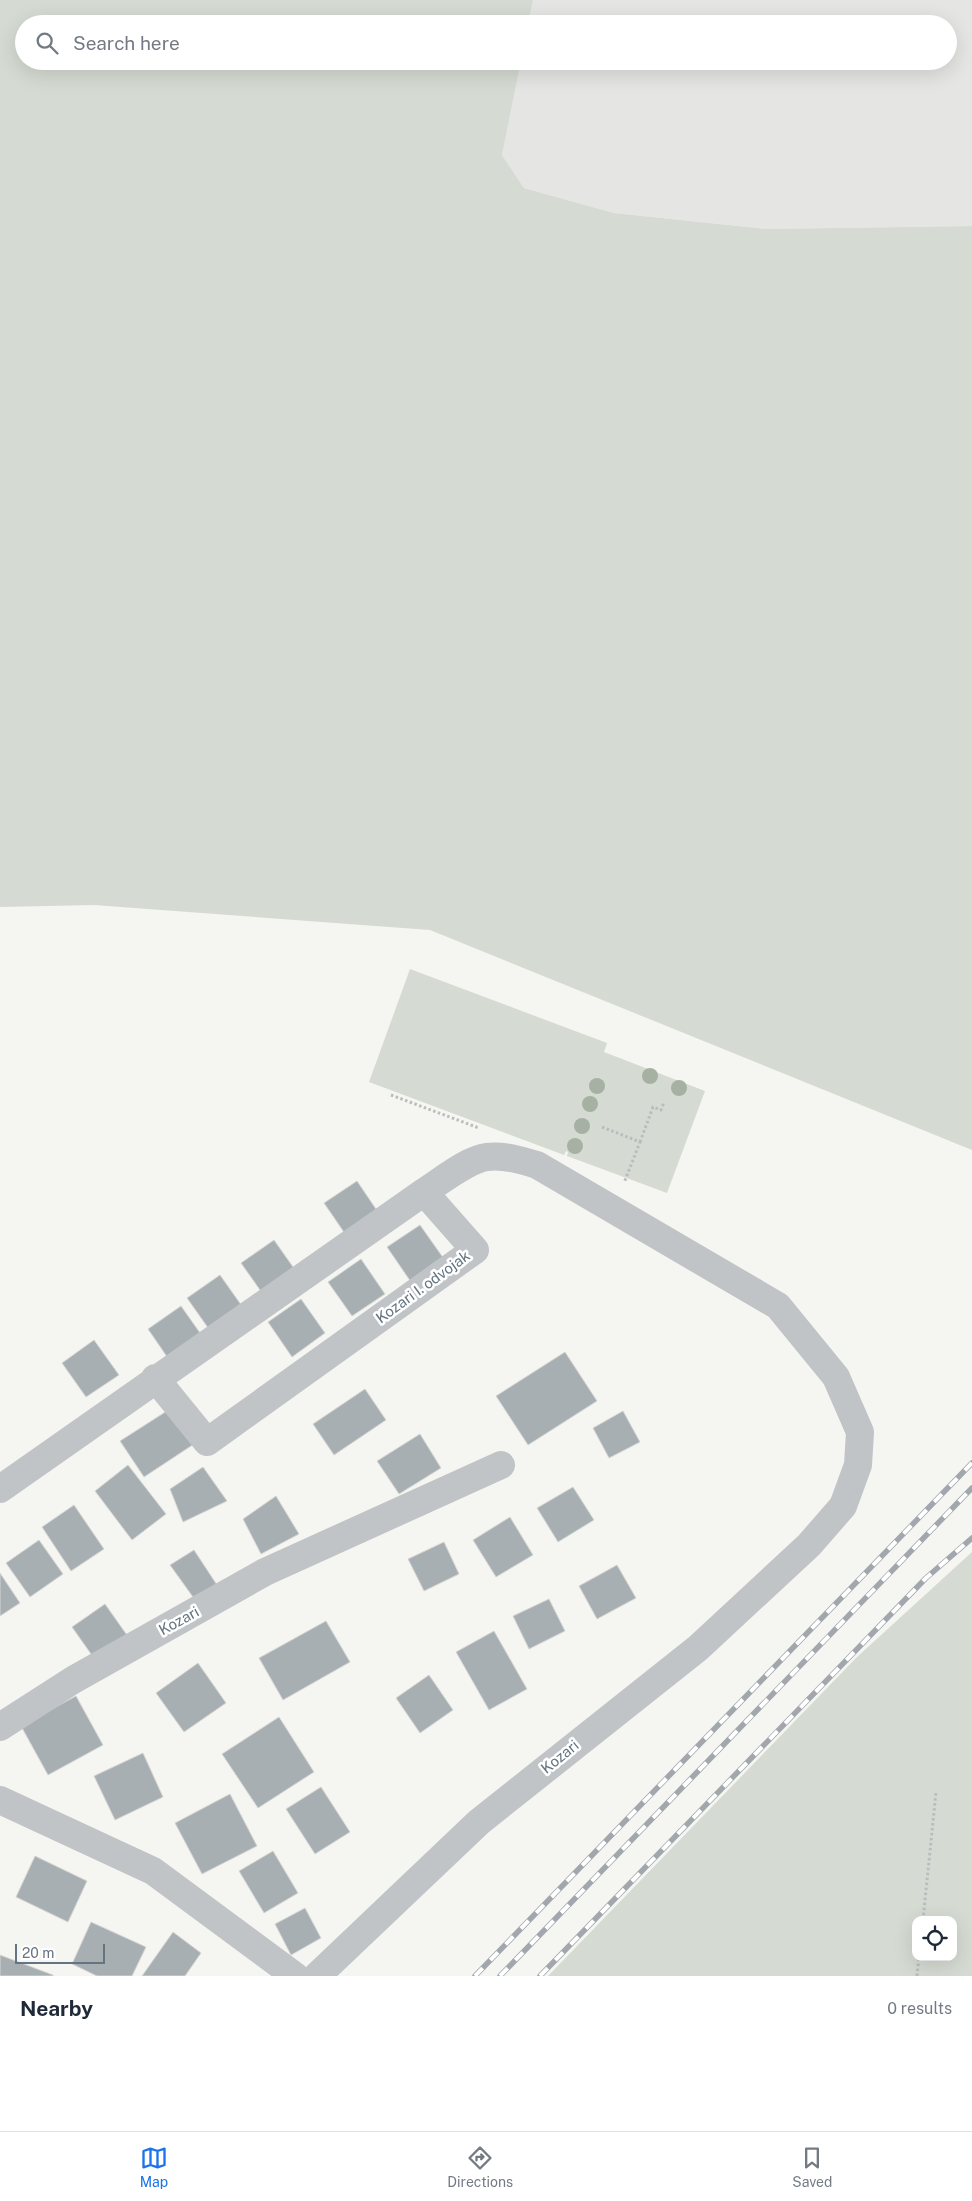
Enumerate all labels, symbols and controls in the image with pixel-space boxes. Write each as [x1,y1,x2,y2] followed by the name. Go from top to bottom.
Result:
[15,15,957,70] search box
[33,29,61,57] icon: search
[73,32,180,54] text: Search here
[372,1247,473,1326] street label: Kozari I. odvojak
[156,1603,202,1638] street label: Kozari
[538,1736,582,1777] street label: Kozari
[912,1916,957,1961] map controls
[912,1916,957,1961] button: locate
[15,1941,105,1964] scale bar
[22,1945,54,1961] text: 20 m
[20,1996,93,2021] text: Nearby
[887,1999,952,2018] text: 0 results
[140,2144,168,2190] tab: Map
[447,2144,513,2190] tab: Directions
[792,2144,832,2190] tab: Saved

